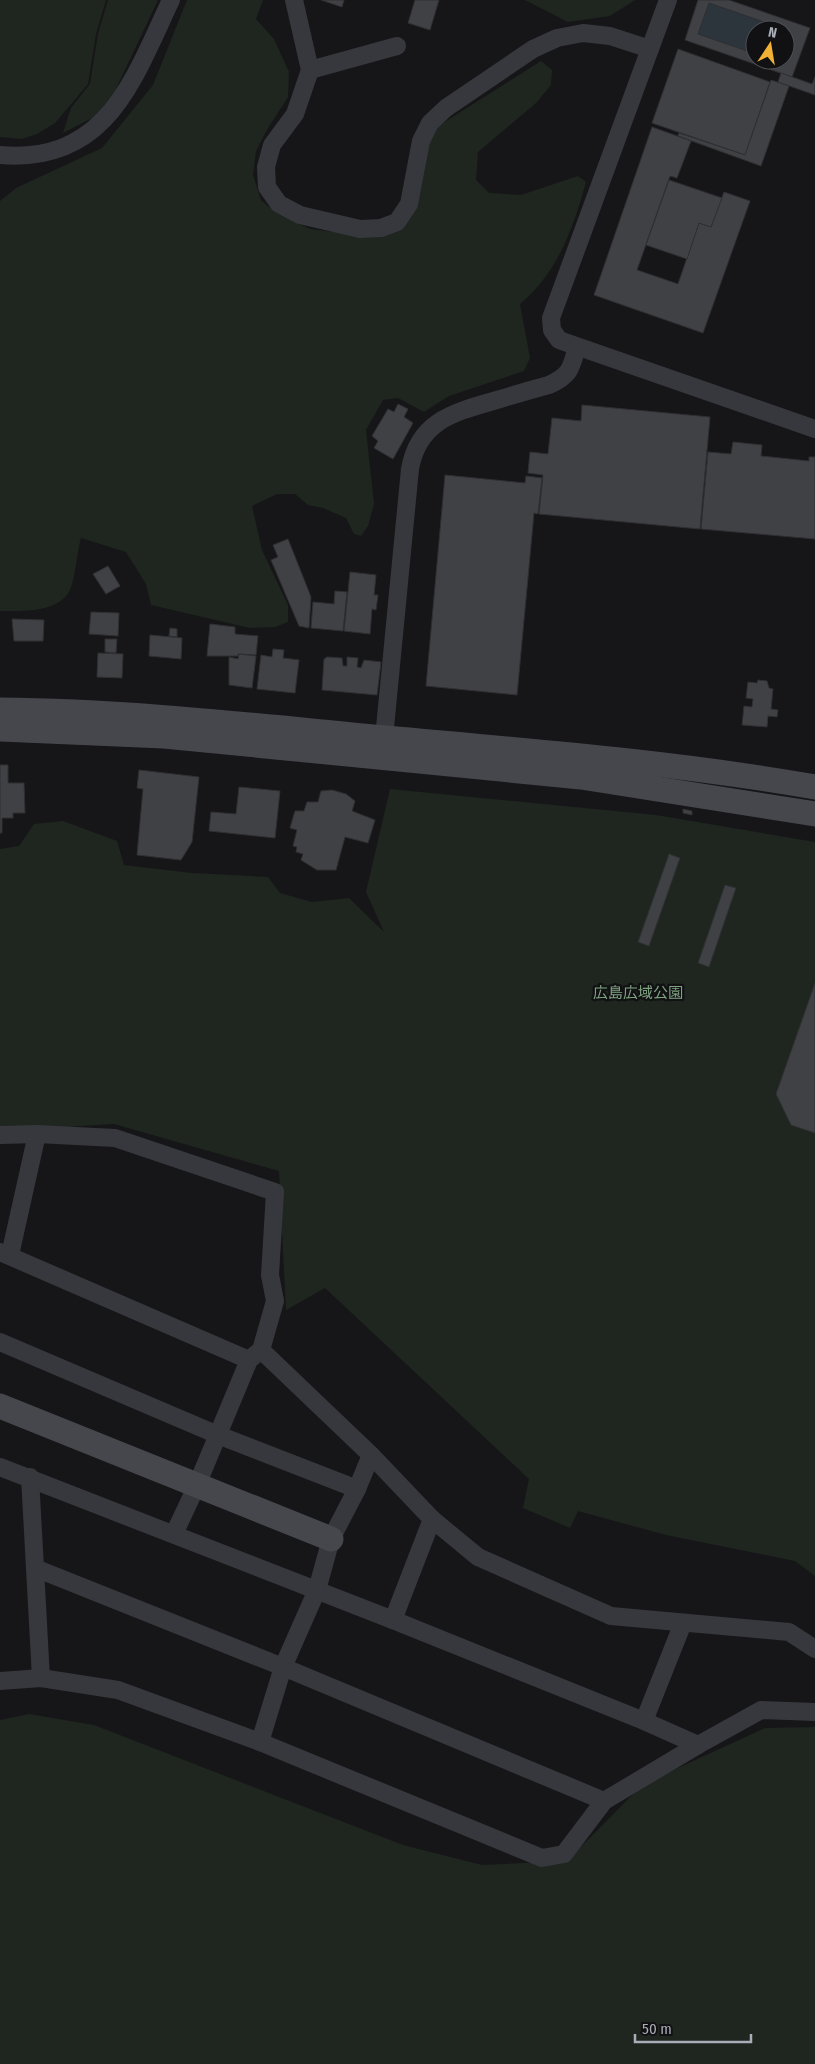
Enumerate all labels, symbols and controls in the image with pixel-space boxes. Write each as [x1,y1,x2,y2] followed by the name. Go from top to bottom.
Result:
[745,20,795,70] north arrow
[767,24,778,42] text: N
[593,984,683,1002] park label: 広島広域公園
[635,2012,751,2044] scale bar
[642,2020,672,2038] text: 50 m

